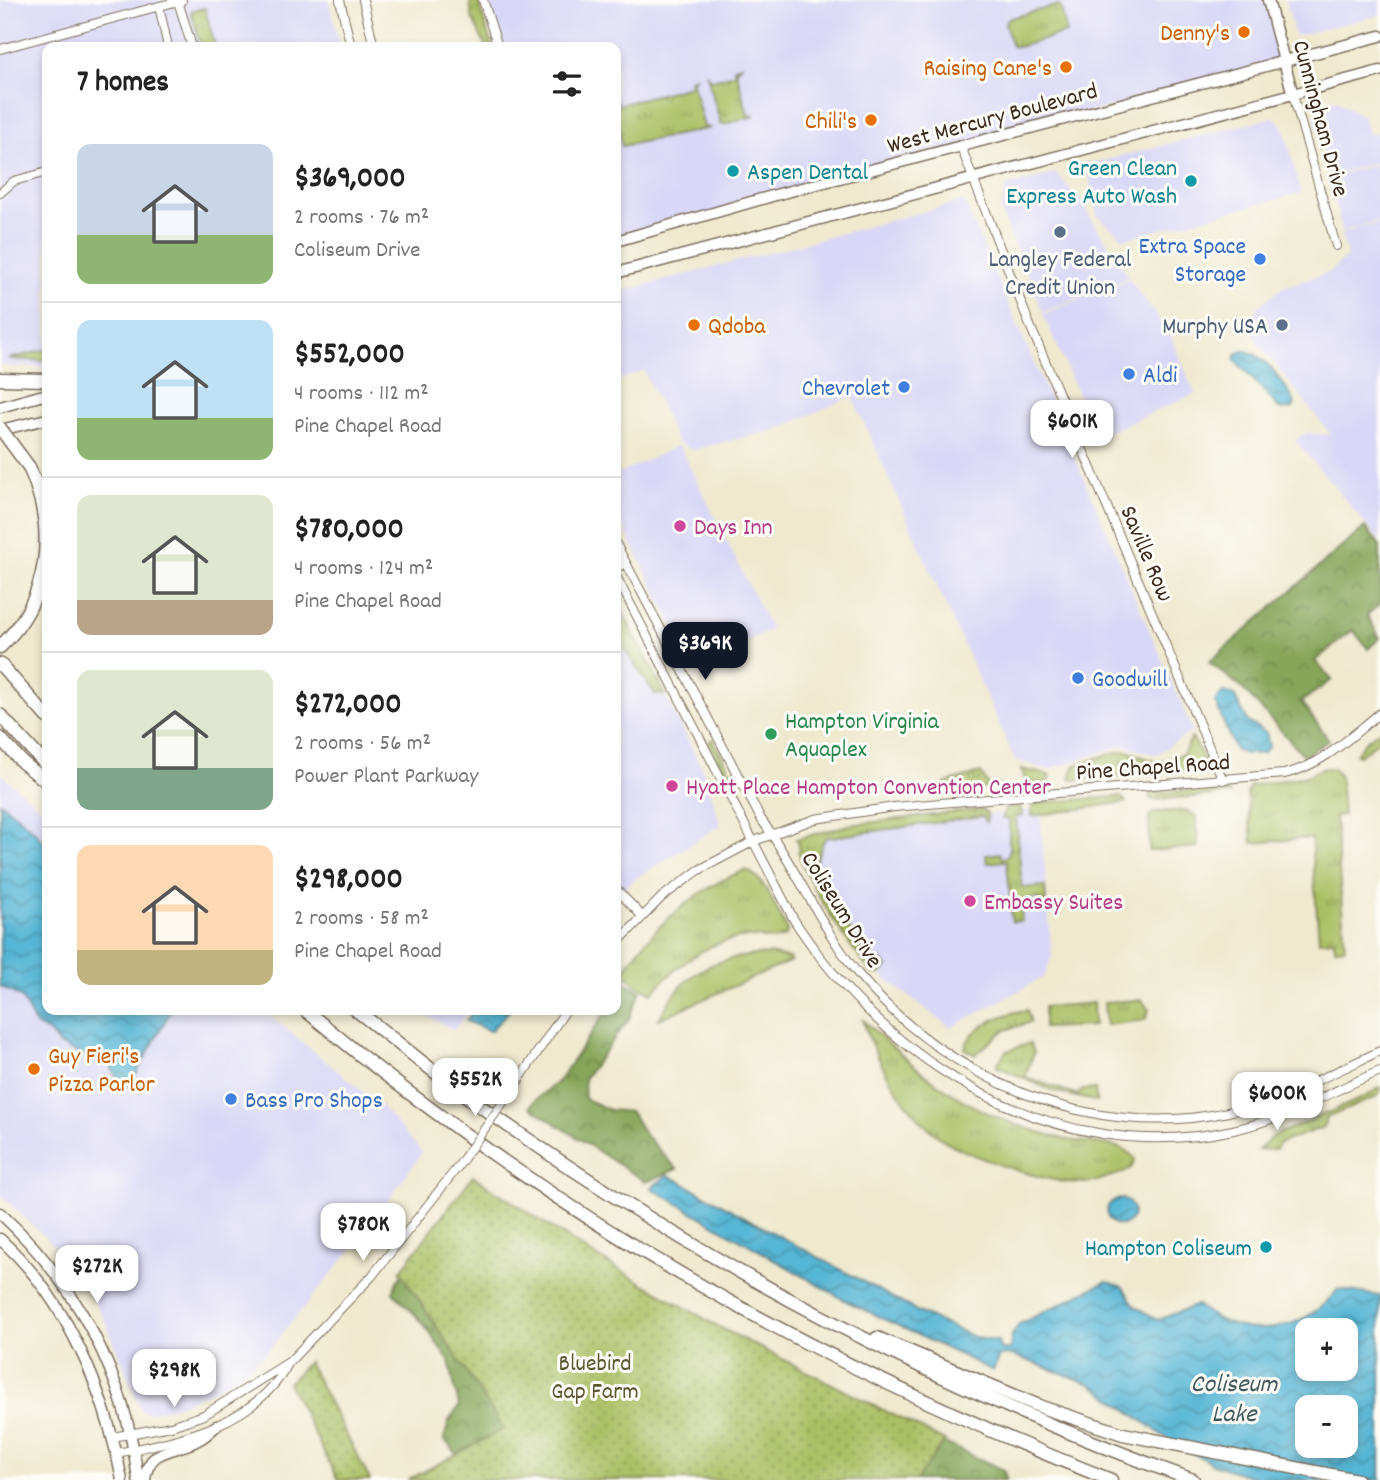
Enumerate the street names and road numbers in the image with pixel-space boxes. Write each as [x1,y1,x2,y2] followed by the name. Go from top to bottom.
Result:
[1282,37,1356,201] street label: Cunningham Drive
[884,75,1102,164] street label: West Mercury Boulevard
[1110,501,1181,608] street label: Saville Row
[1075,747,1231,791] street label: Pine Chapel Road
[791,846,890,976] street label: Coliseum Drive

